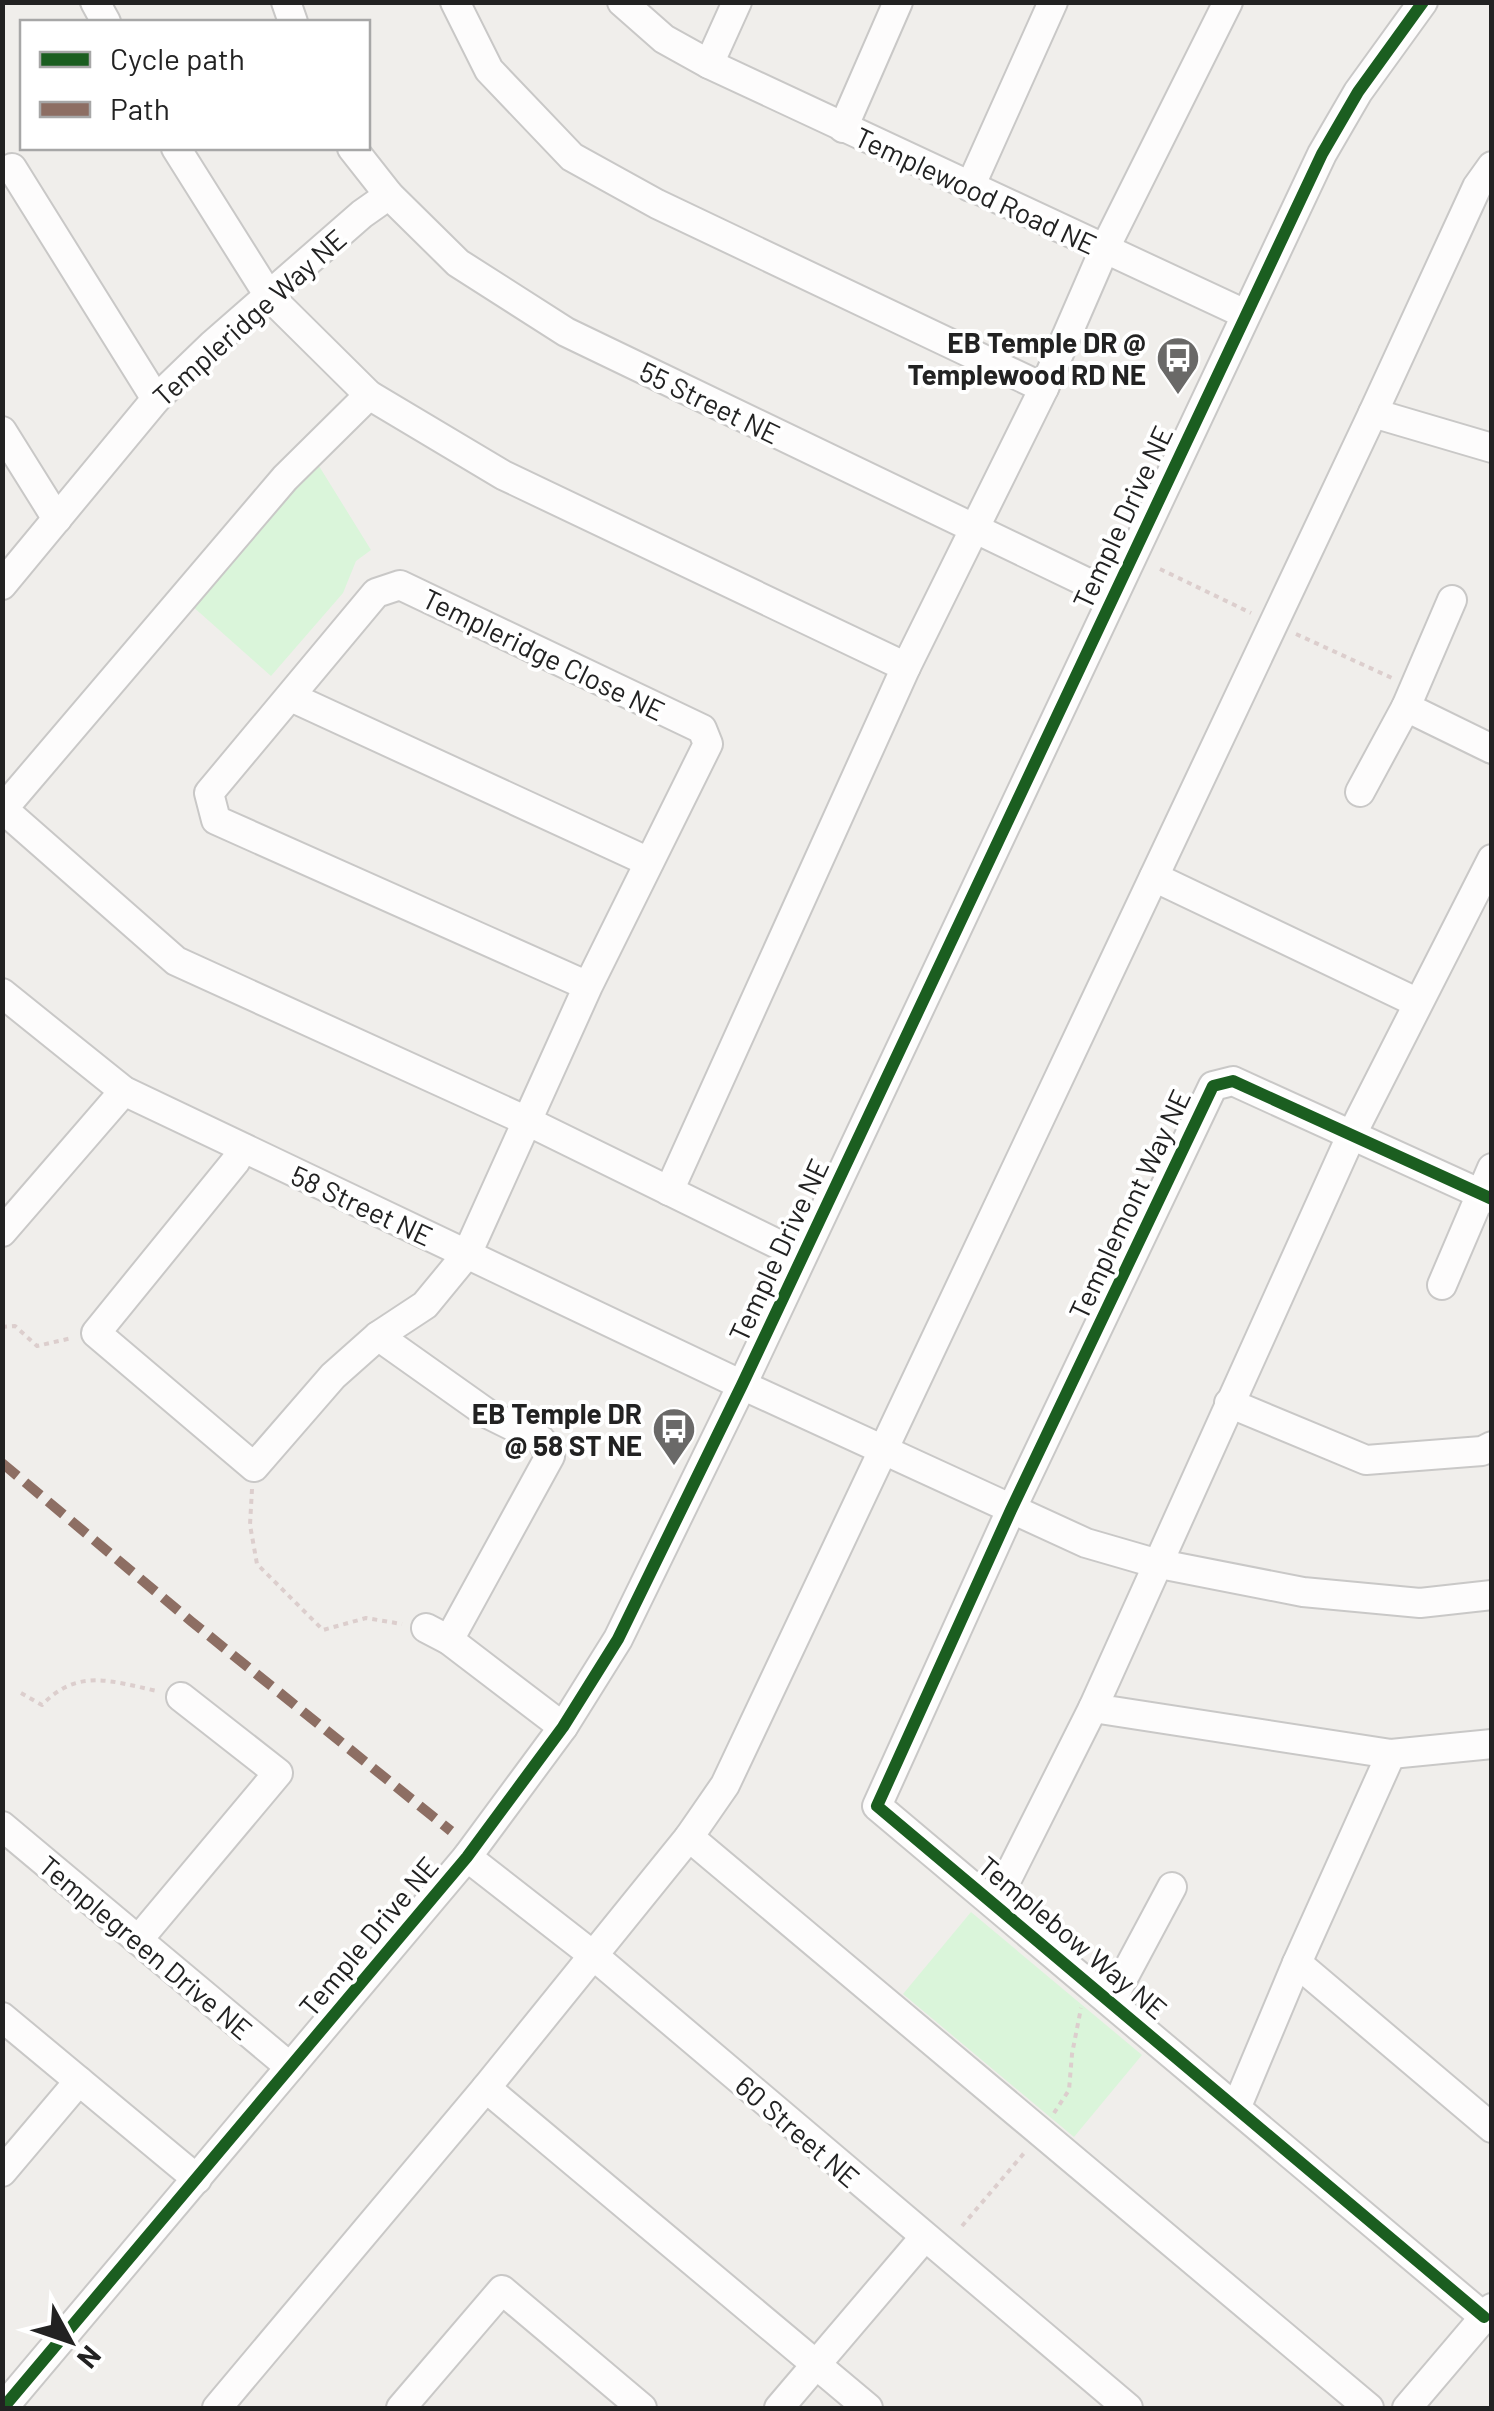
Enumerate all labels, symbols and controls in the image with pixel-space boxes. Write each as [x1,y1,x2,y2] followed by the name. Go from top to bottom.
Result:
[20,20,370,150] legend
[110,40,245,76] text: Cycle path
[110,90,170,126] text: Path
[850,119,1102,261] street label: Templewood Road NE
[145,221,353,413] street label: Templeridge Way NE
[908,325,1146,391] place label: EB Temple DR @ Templewood RD NE
[1155,335,1201,396] bus stop icon: EB Temple DR @ Templewood RD NE
[634,353,786,451] street label: 55 Street NE
[1065,420,1179,614] street label: Temple Drive NE
[417,581,671,727] street label: Templeridge Close NE
[1061,1084,1197,1324] street label: Templemont Way NE
[721,1153,835,1347] street label: Temple Drive NE
[286,1157,438,1253] street label: 58 Street NE
[472,1396,642,1462] place label: EB Temple DR @ 58 ST NE
[651,1406,697,1467] bus stop icon: EB Temple DR @ 58 ST NE
[32,1848,260,2046] street label: Templegreen Drive NE
[972,1848,1174,2026] street label: Templebow Way NE
[291,1849,445,2023] street label: Temple Drive NE
[729,2068,867,2194] street label: 60 Street NE
[20,2291,120,2391] north arrow
[71,2340,109,2376] text: N

